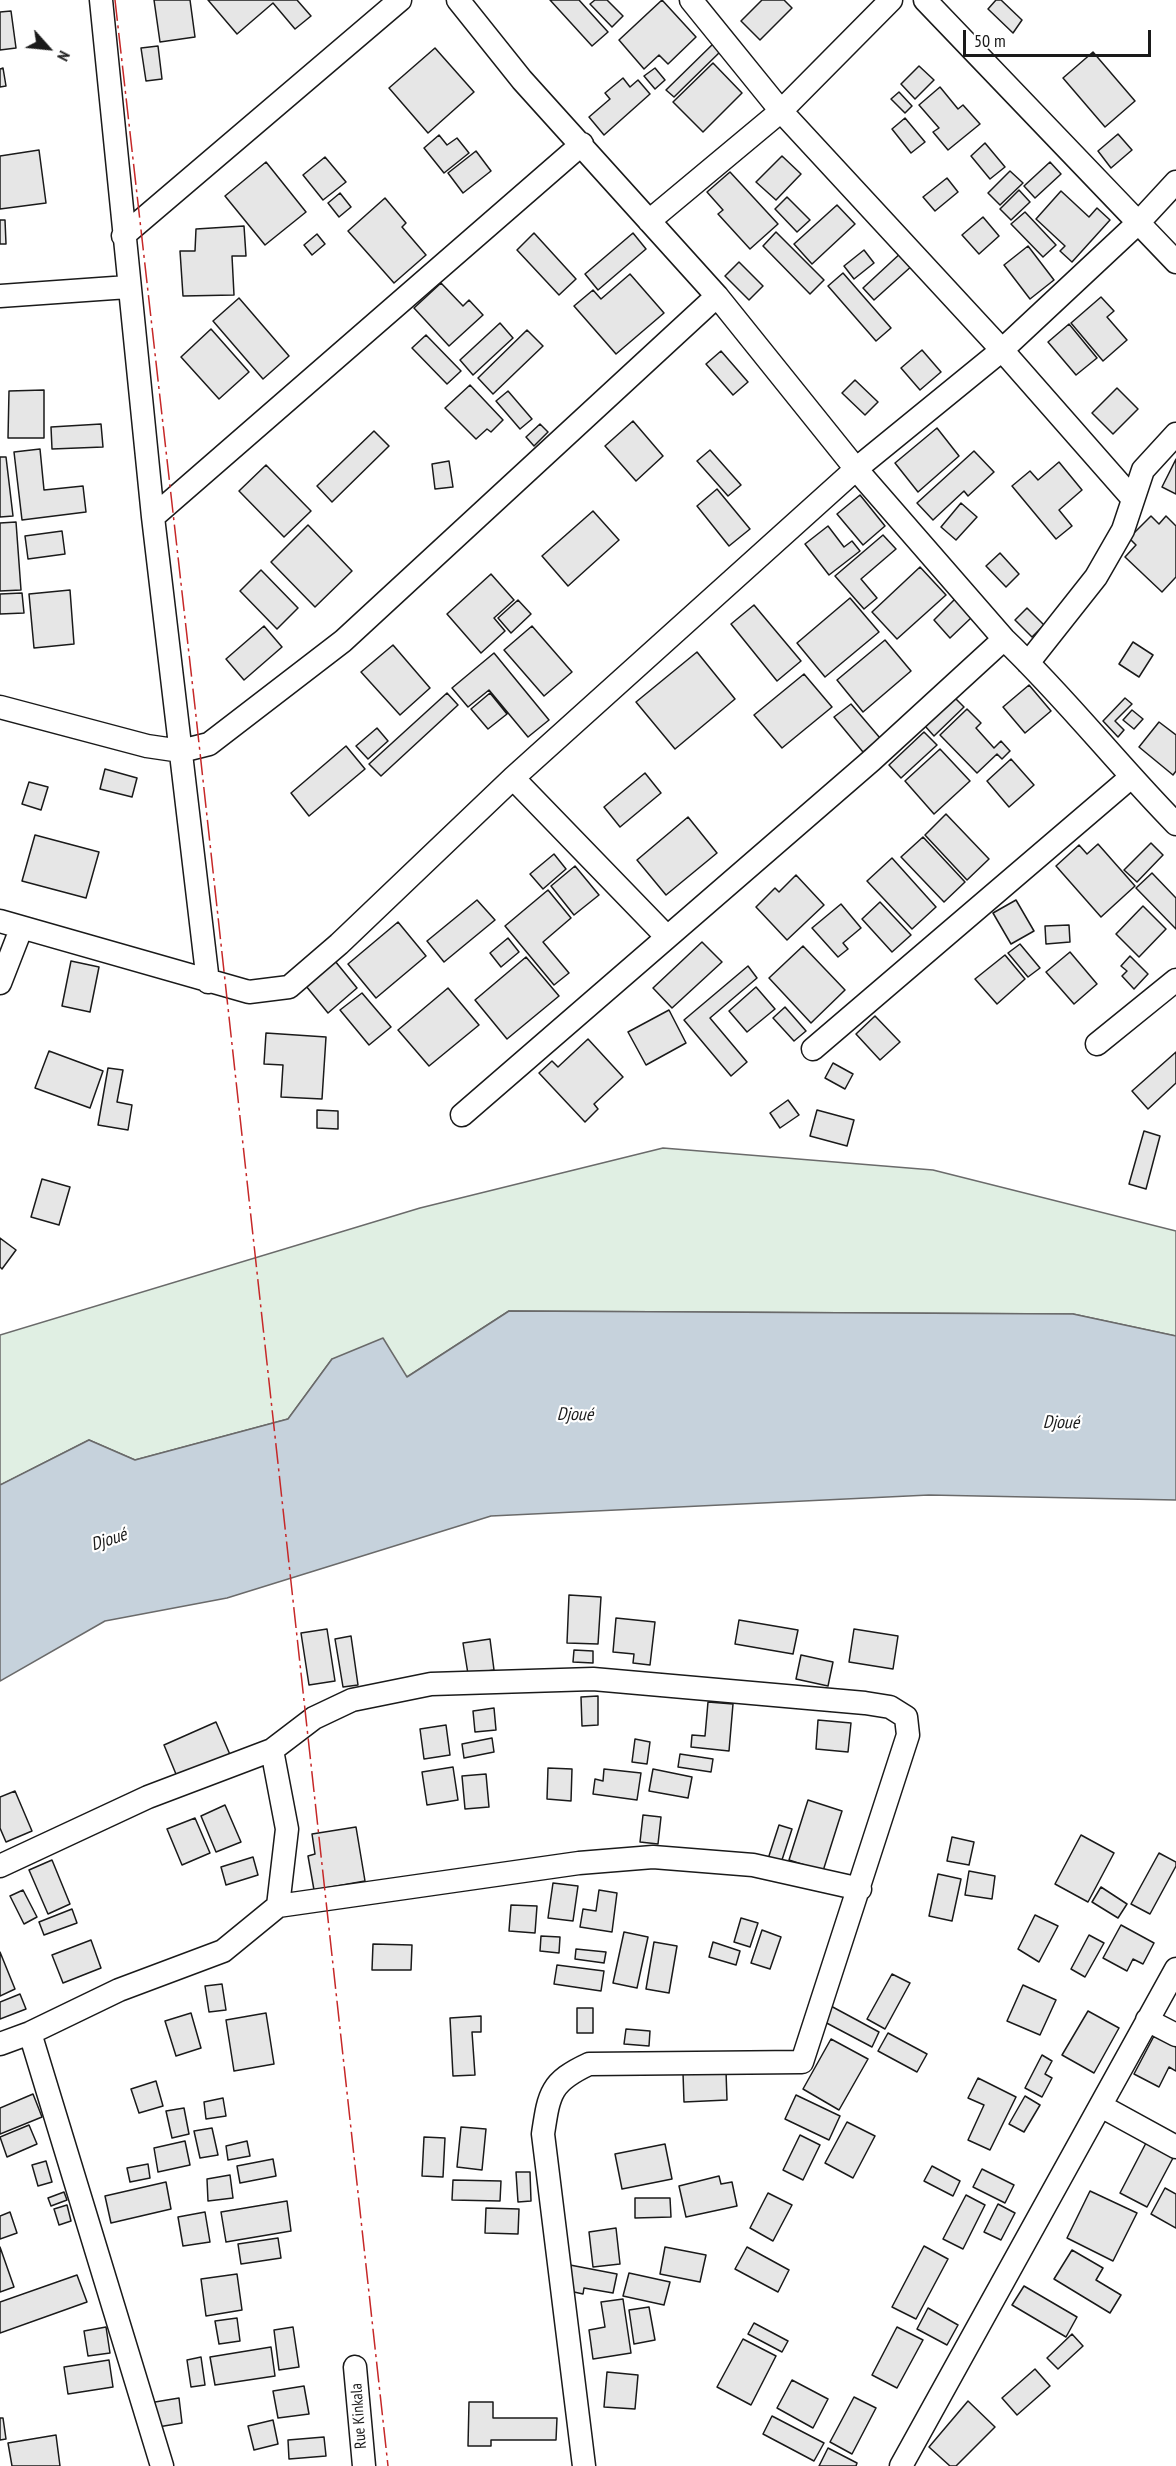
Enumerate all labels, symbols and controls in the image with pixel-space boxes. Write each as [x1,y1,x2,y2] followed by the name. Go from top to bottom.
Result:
[18,18,78,78] north arrow
[966,18,1154,56] scale bar
[974,29,1006,52] text: 50 m
[53,48,75,65] text: N
[557,1404,593,1426] water label: Djoué
[1043,1412,1079,1434] water label: Djoué
[88,1524,130,1556] water label: Djoué
[347,2383,371,2449] street label: Rue Kinkala

